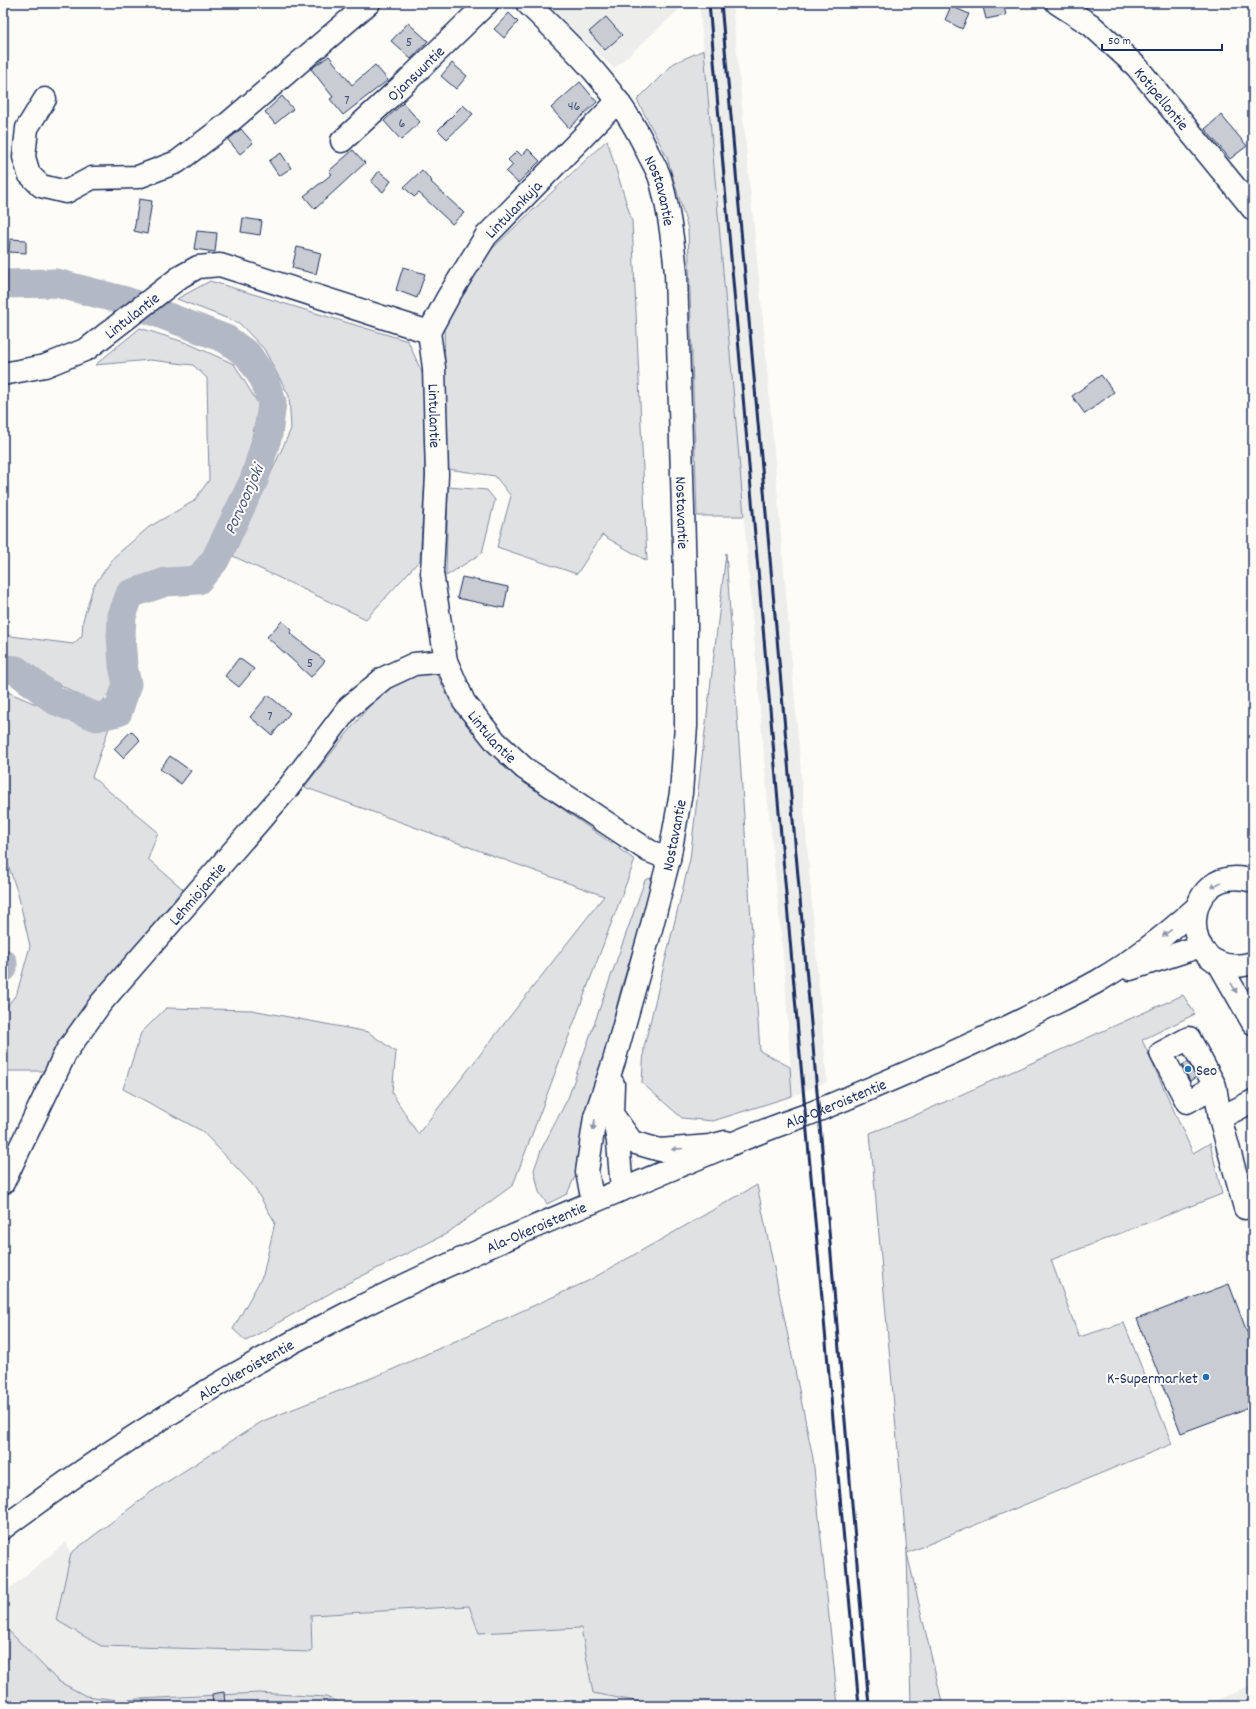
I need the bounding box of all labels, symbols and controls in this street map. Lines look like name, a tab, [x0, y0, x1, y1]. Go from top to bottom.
scale bar	[1102, 26, 1222, 52]
house number: 5	[406, 33, 412, 53]
text: 50 m	[1108, 33, 1131, 50]
street label: Ojansuuntie	[383, 41, 451, 108]
street label: Kotipellontie	[1128, 63, 1193, 136]
house number: 7	[344, 91, 350, 111]
house number: 46	[568, 97, 580, 117]
house number: 6	[399, 114, 406, 134]
street label: Nostavantie	[637, 152, 679, 228]
street label: Lintulankuja	[481, 176, 549, 245]
street label: Lintulantie	[100, 288, 165, 346]
street label: Lintulantie	[420, 383, 445, 448]
water label: Porvoonjoki	[220, 459, 273, 539]
street label: Nostavantie	[668, 476, 693, 549]
house number: 5	[307, 654, 313, 674]
street label: Lintulantie	[461, 706, 521, 770]
house number: 7	[267, 707, 273, 727]
street label: Nostavantie	[657, 798, 694, 873]
street label: Lehmiojantie	[164, 858, 232, 932]
one-way arrow	[1210, 882, 1222, 889]
one-way arrow	[1162, 929, 1172, 937]
one-way arrow	[1230, 982, 1237, 994]
place label: Seo	[1196, 1060, 1217, 1083]
marker: Seo	[1183, 1064, 1193, 1074]
street label: Ala-Okeroistentie	[782, 1074, 890, 1136]
one-way arrow	[591, 1119, 597, 1131]
one-way arrow	[671, 1145, 683, 1152]
street label: Ala-Okeroistentie	[483, 1197, 591, 1260]
street label: Ala-Okeroistentie	[194, 1335, 299, 1408]
place label: K-Supermarket	[1107, 1368, 1198, 1391]
marker: K-Supermarket	[1201, 1372, 1211, 1382]

